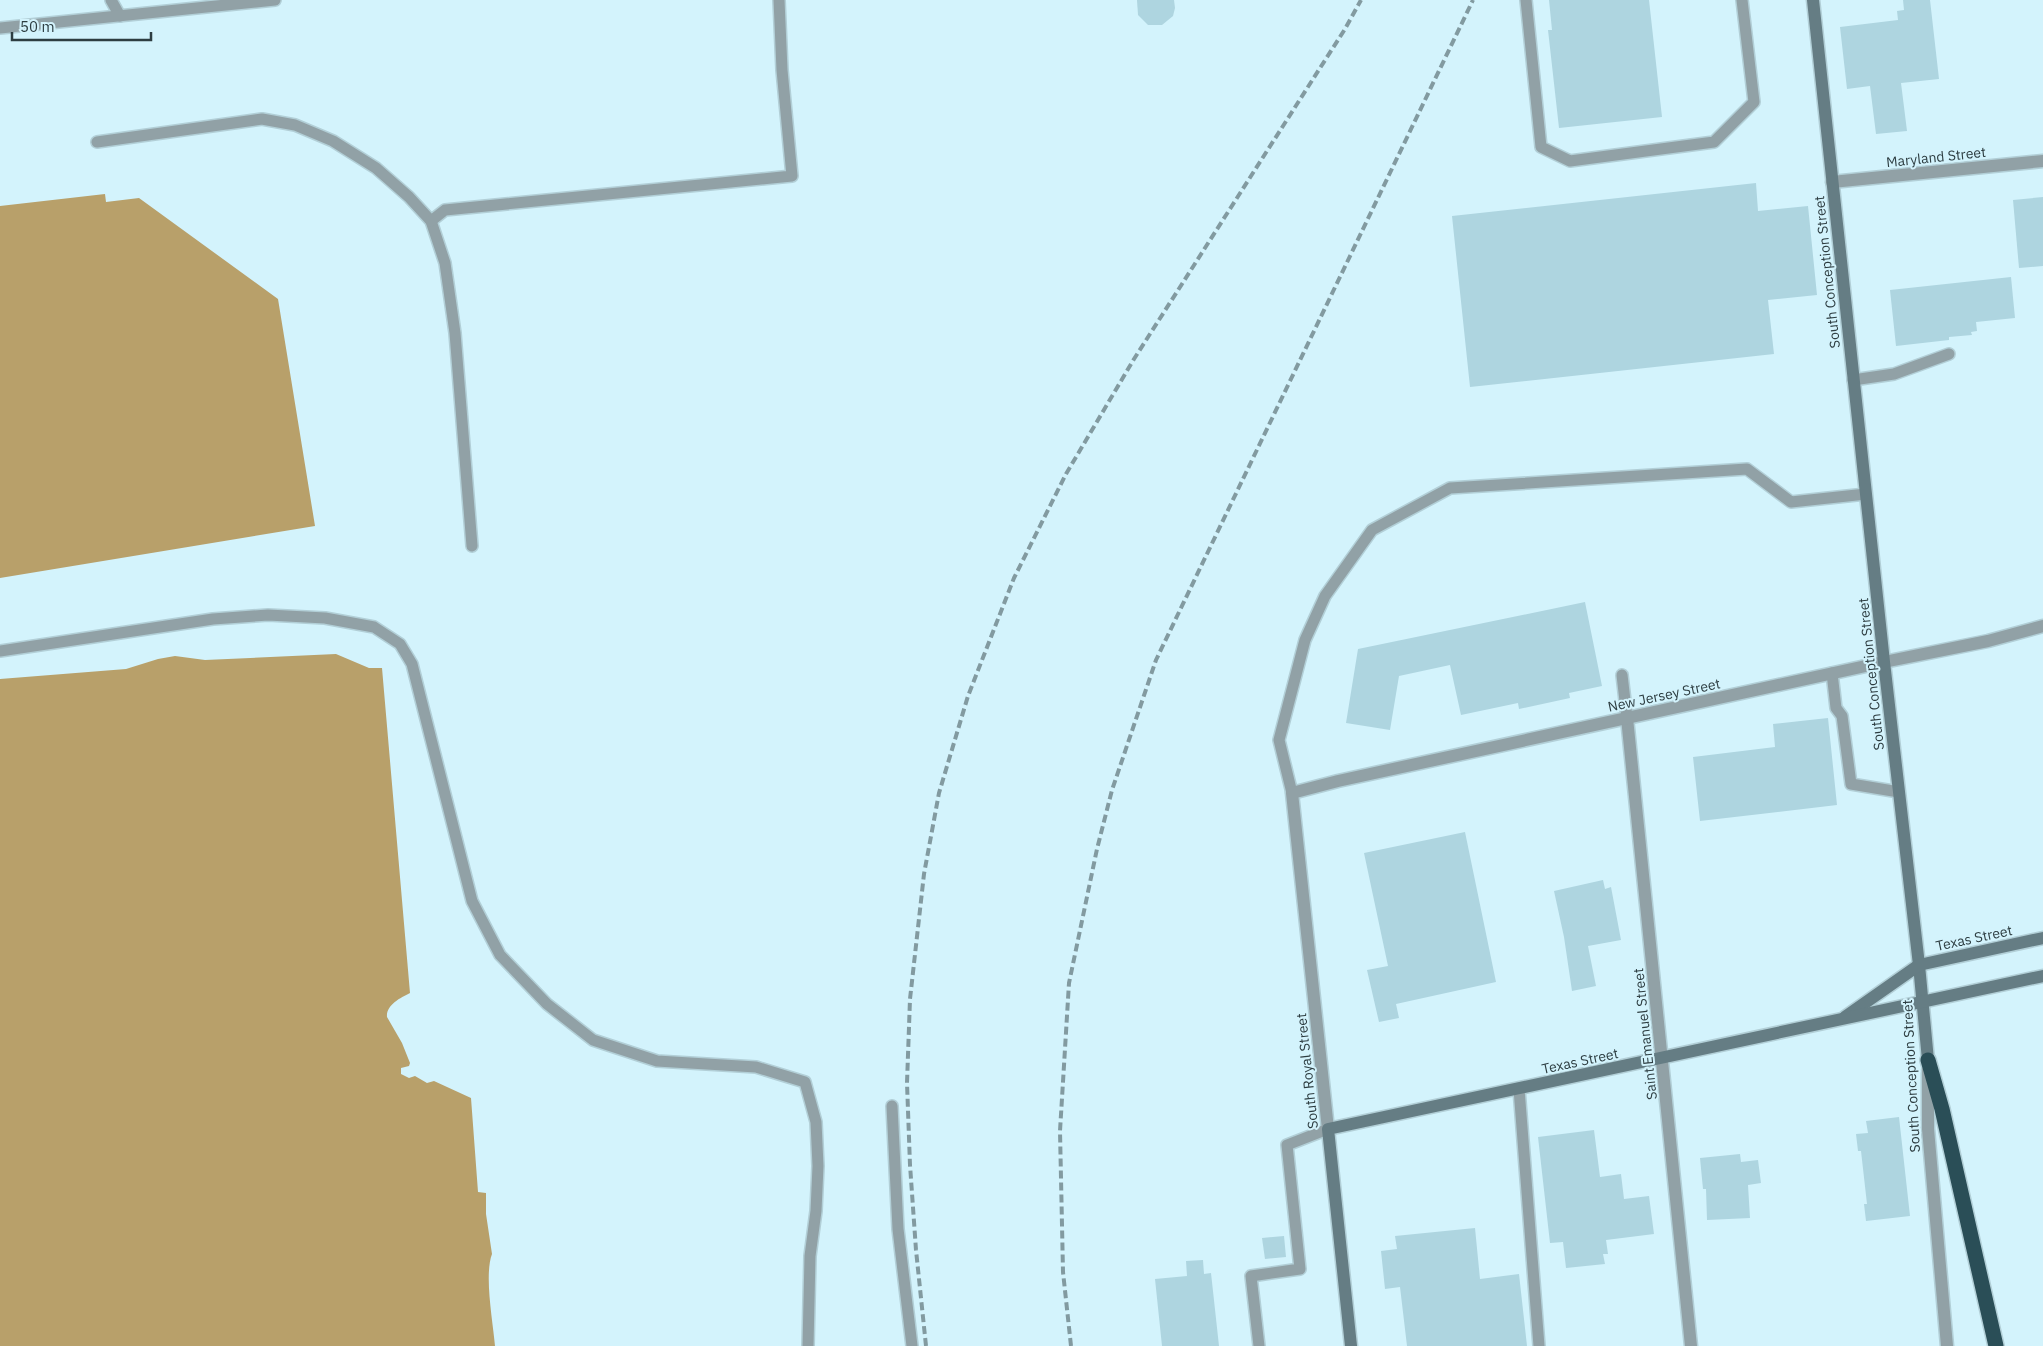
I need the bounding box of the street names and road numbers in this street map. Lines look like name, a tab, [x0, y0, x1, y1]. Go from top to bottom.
street label: Maryland Street	[1885, 143, 1987, 171]
street label: South Conception Street	[1810, 195, 1844, 349]
street label: South Conception Street	[1854, 597, 1888, 751]
street label: New Jersey Street	[1606, 674, 1722, 716]
street label: Texas Street	[1934, 921, 2014, 955]
street label: Saint Emanuel Street	[1629, 967, 1661, 1101]
street label: South Conception Street	[1898, 999, 1924, 1153]
street label: South Royal Street	[1292, 1012, 1322, 1130]
street label: Texas Street	[1540, 1044, 1620, 1078]

